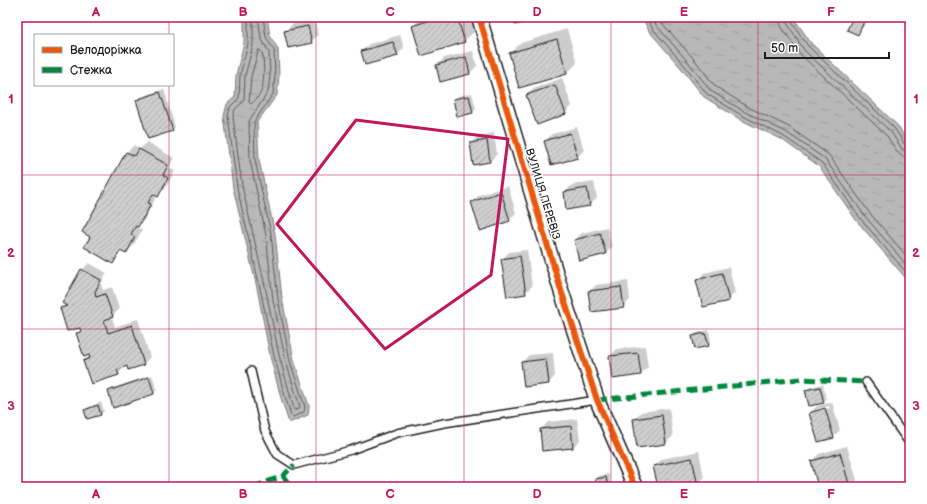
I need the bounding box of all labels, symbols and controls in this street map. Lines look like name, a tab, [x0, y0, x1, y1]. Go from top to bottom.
text: A	[91, 4, 100, 20]
text: B	[238, 4, 248, 20]
text: C	[385, 4, 395, 20]
text: D	[532, 4, 542, 20]
text: E	[680, 4, 689, 20]
text: F	[827, 4, 835, 20]
legend	[34, 34, 174, 86]
scale bar	[765, 34, 889, 60]
text: 50 m	[771, 41, 798, 56]
text: Велодоріжка	[70, 43, 142, 58]
text: Стежка	[70, 63, 112, 78]
text: 1	[8, 91, 14, 107]
text: 1	[913, 91, 919, 107]
street label: ВУЛИЦЯ ПЕРЕВІЗ	[523, 147, 563, 242]
text: 2	[7, 245, 15, 261]
text: 2	[912, 245, 920, 261]
text: 3	[7, 398, 15, 414]
text: 3	[912, 398, 920, 414]
text: A	[91, 486, 100, 502]
text: B	[238, 486, 248, 502]
text: C	[385, 486, 395, 502]
text: D	[532, 486, 542, 502]
text: E	[680, 486, 689, 502]
text: F	[827, 486, 835, 502]

